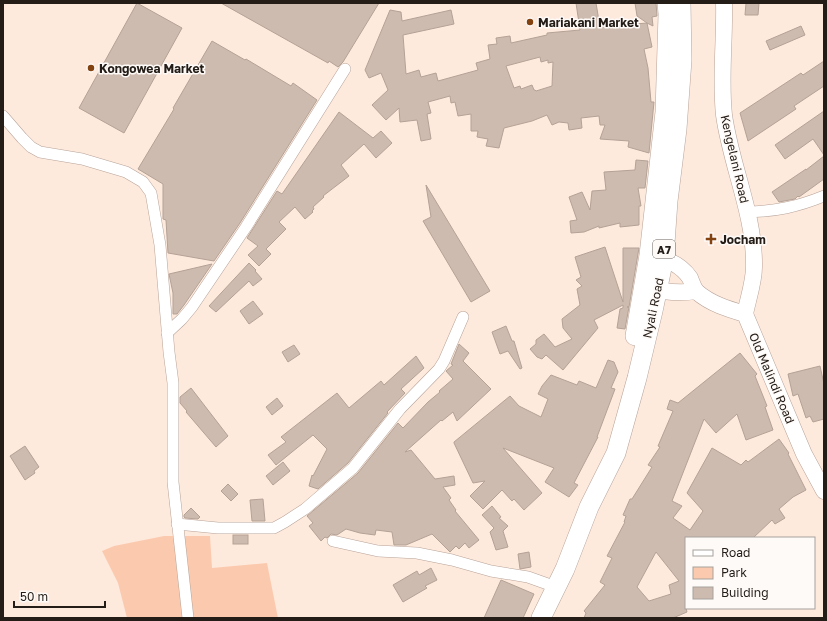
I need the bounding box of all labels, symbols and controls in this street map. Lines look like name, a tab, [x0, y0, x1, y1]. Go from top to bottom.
place label: Mariakani Market	[538, 15, 639, 30]
marker: Mariakani Market	[525, 17, 535, 27]
place label: Kongowea Market	[99, 61, 204, 76]
marker: Kongowea Market	[86, 63, 96, 73]
street label: Kengelani Road	[718, 113, 752, 205]
place label: Jocham	[720, 232, 766, 247]
marker: Jocham	[705, 233, 717, 245]
road number: A7	[653, 240, 675, 258]
street label: Nyali Road	[639, 276, 667, 340]
street label: Old Malindi Road	[746, 330, 798, 426]
legend	[685, 537, 815, 609]
text: Road	[721, 545, 750, 560]
text: Park	[721, 565, 747, 580]
scale bar	[14, 583, 105, 609]
text: Building	[721, 585, 769, 600]
text: 50 m	[20, 589, 48, 604]

